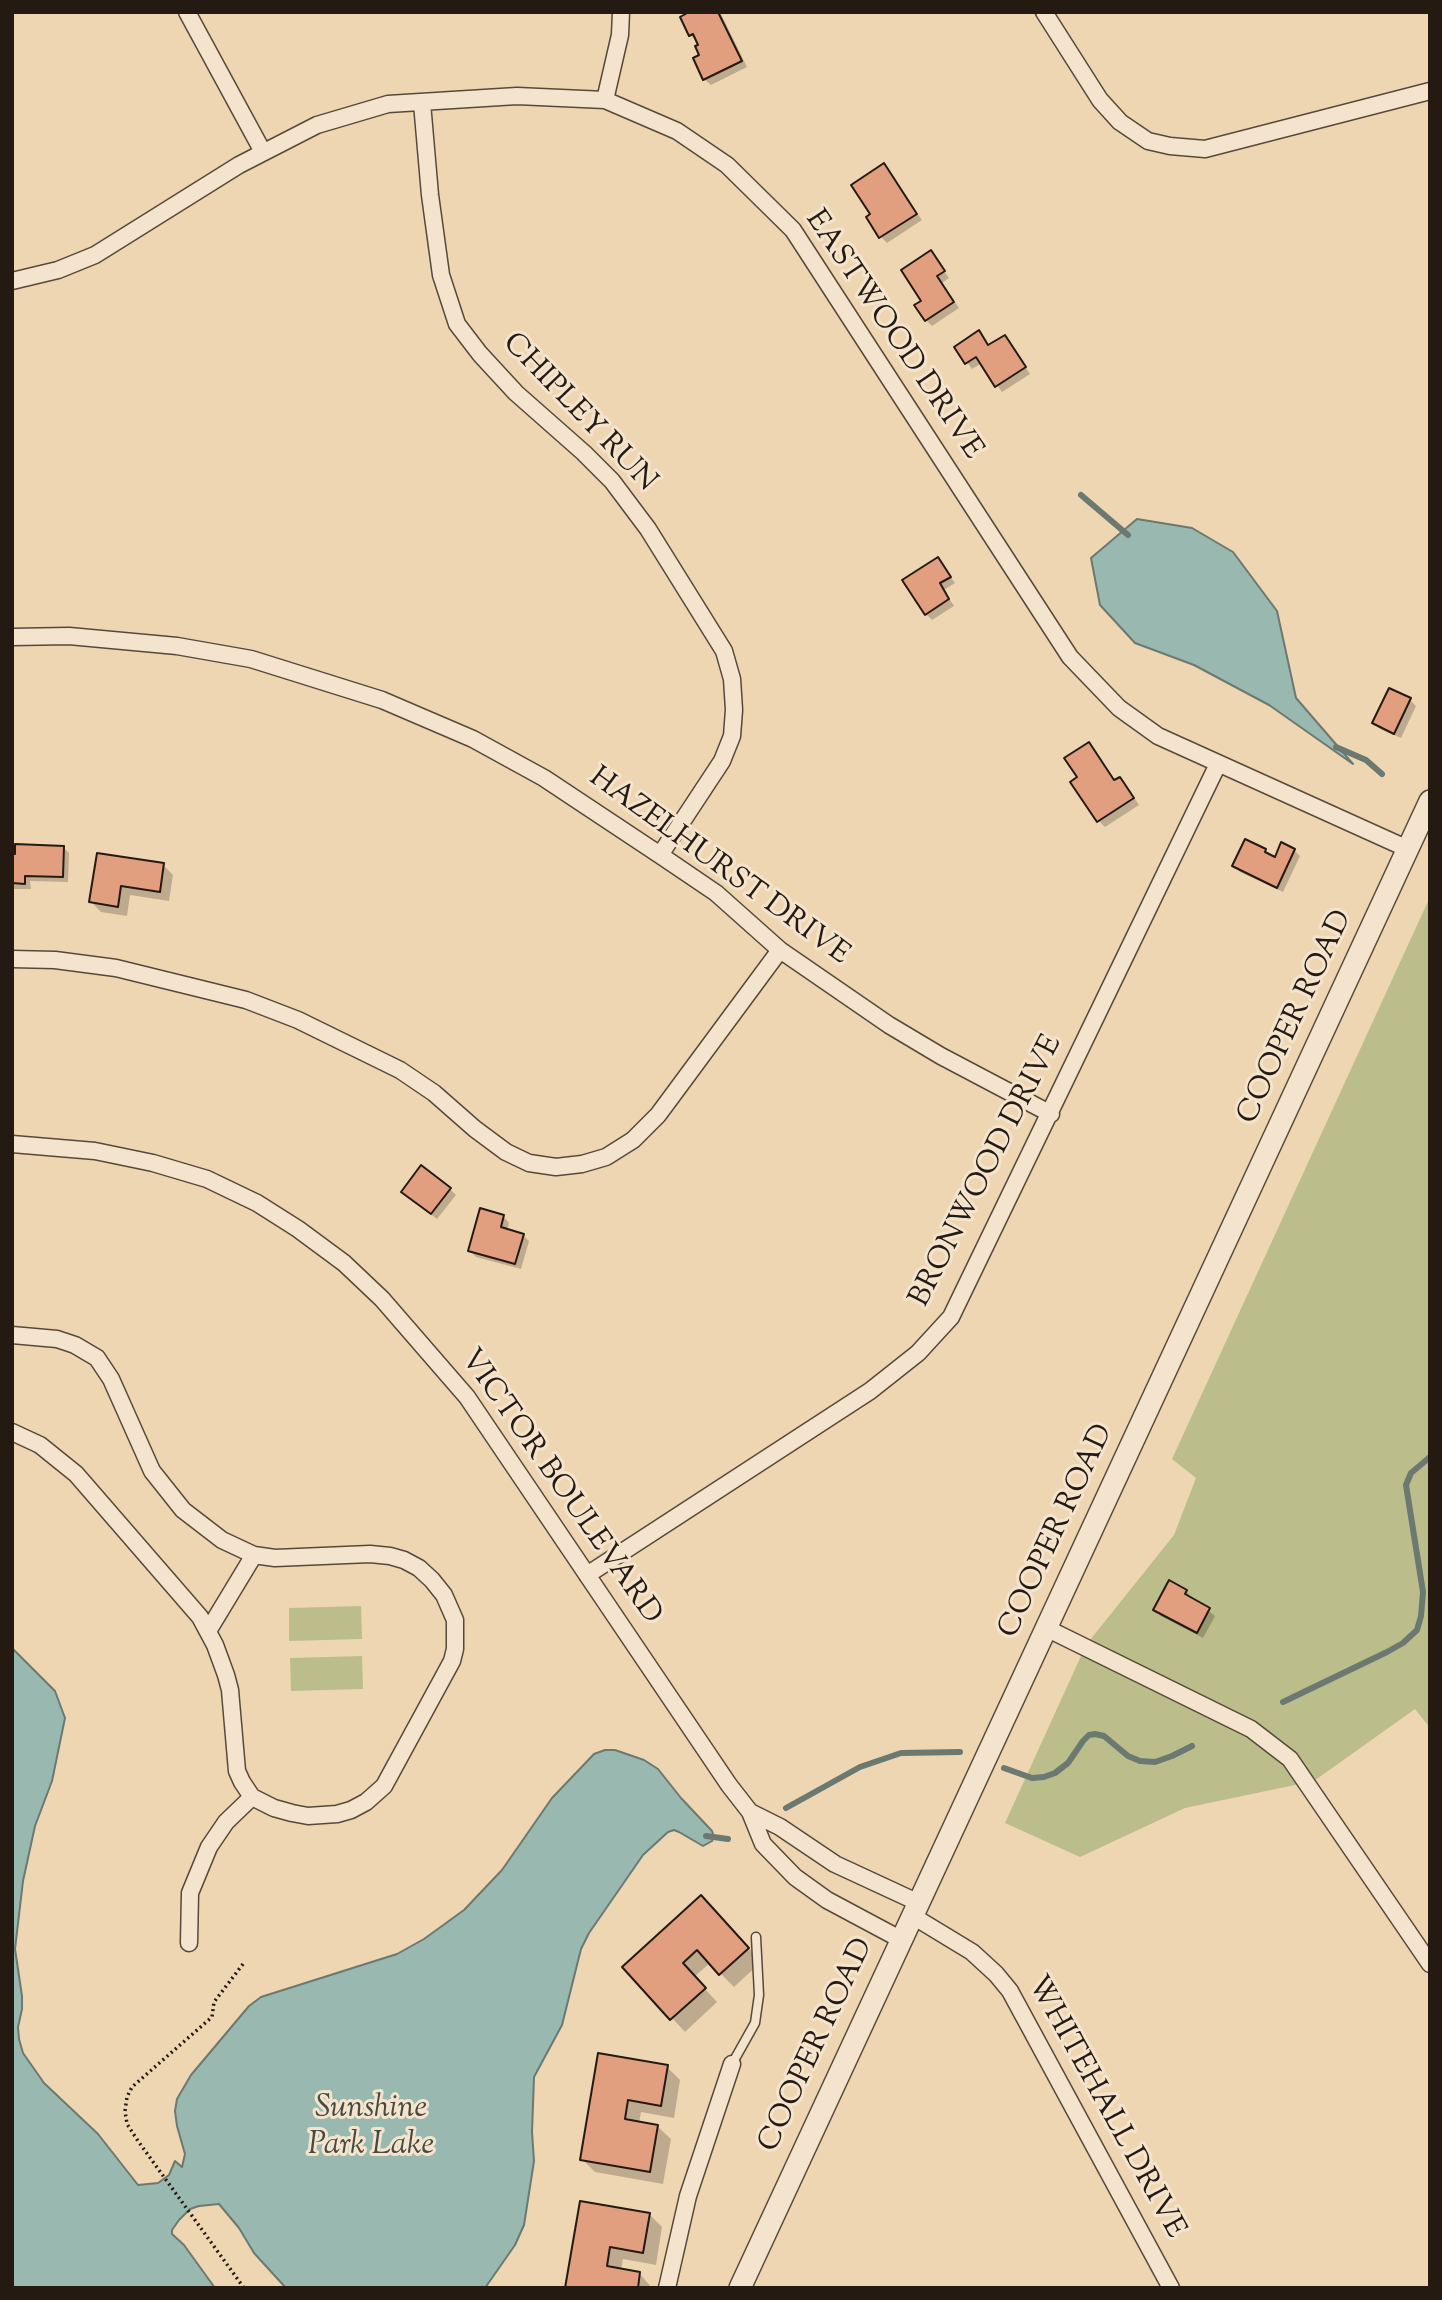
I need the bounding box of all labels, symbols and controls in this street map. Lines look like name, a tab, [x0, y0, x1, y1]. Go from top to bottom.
street label: EASTWOOD DRIVE	[795, 205, 989, 467]
street label: CHIPLEY RUN	[493, 327, 663, 501]
street label: HAZELHURST DRIVE	[581, 761, 855, 975]
street label: COOPER ROAD	[1232, 906, 1362, 1130]
street label: BRONWOOD DRIVE	[904, 1030, 1072, 1314]
street label: VICTOR BOULEVARD	[450, 1343, 668, 1633]
street label: COOPER ROAD	[993, 1420, 1123, 1644]
street label: COOPER ROAD	[753, 1934, 883, 2158]
street label: WHITEHALL DRIVE	[1017, 1971, 1191, 2245]
water label: Sunshine Park Lake	[308, 2092, 434, 2167]

